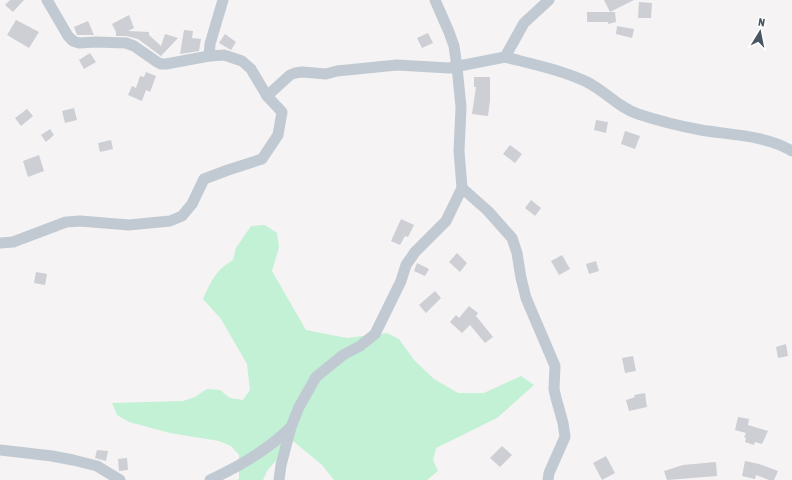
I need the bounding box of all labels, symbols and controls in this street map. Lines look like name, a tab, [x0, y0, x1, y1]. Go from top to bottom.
north arrow	[740, 12, 780, 52]
text: N	[757, 16, 766, 29]

